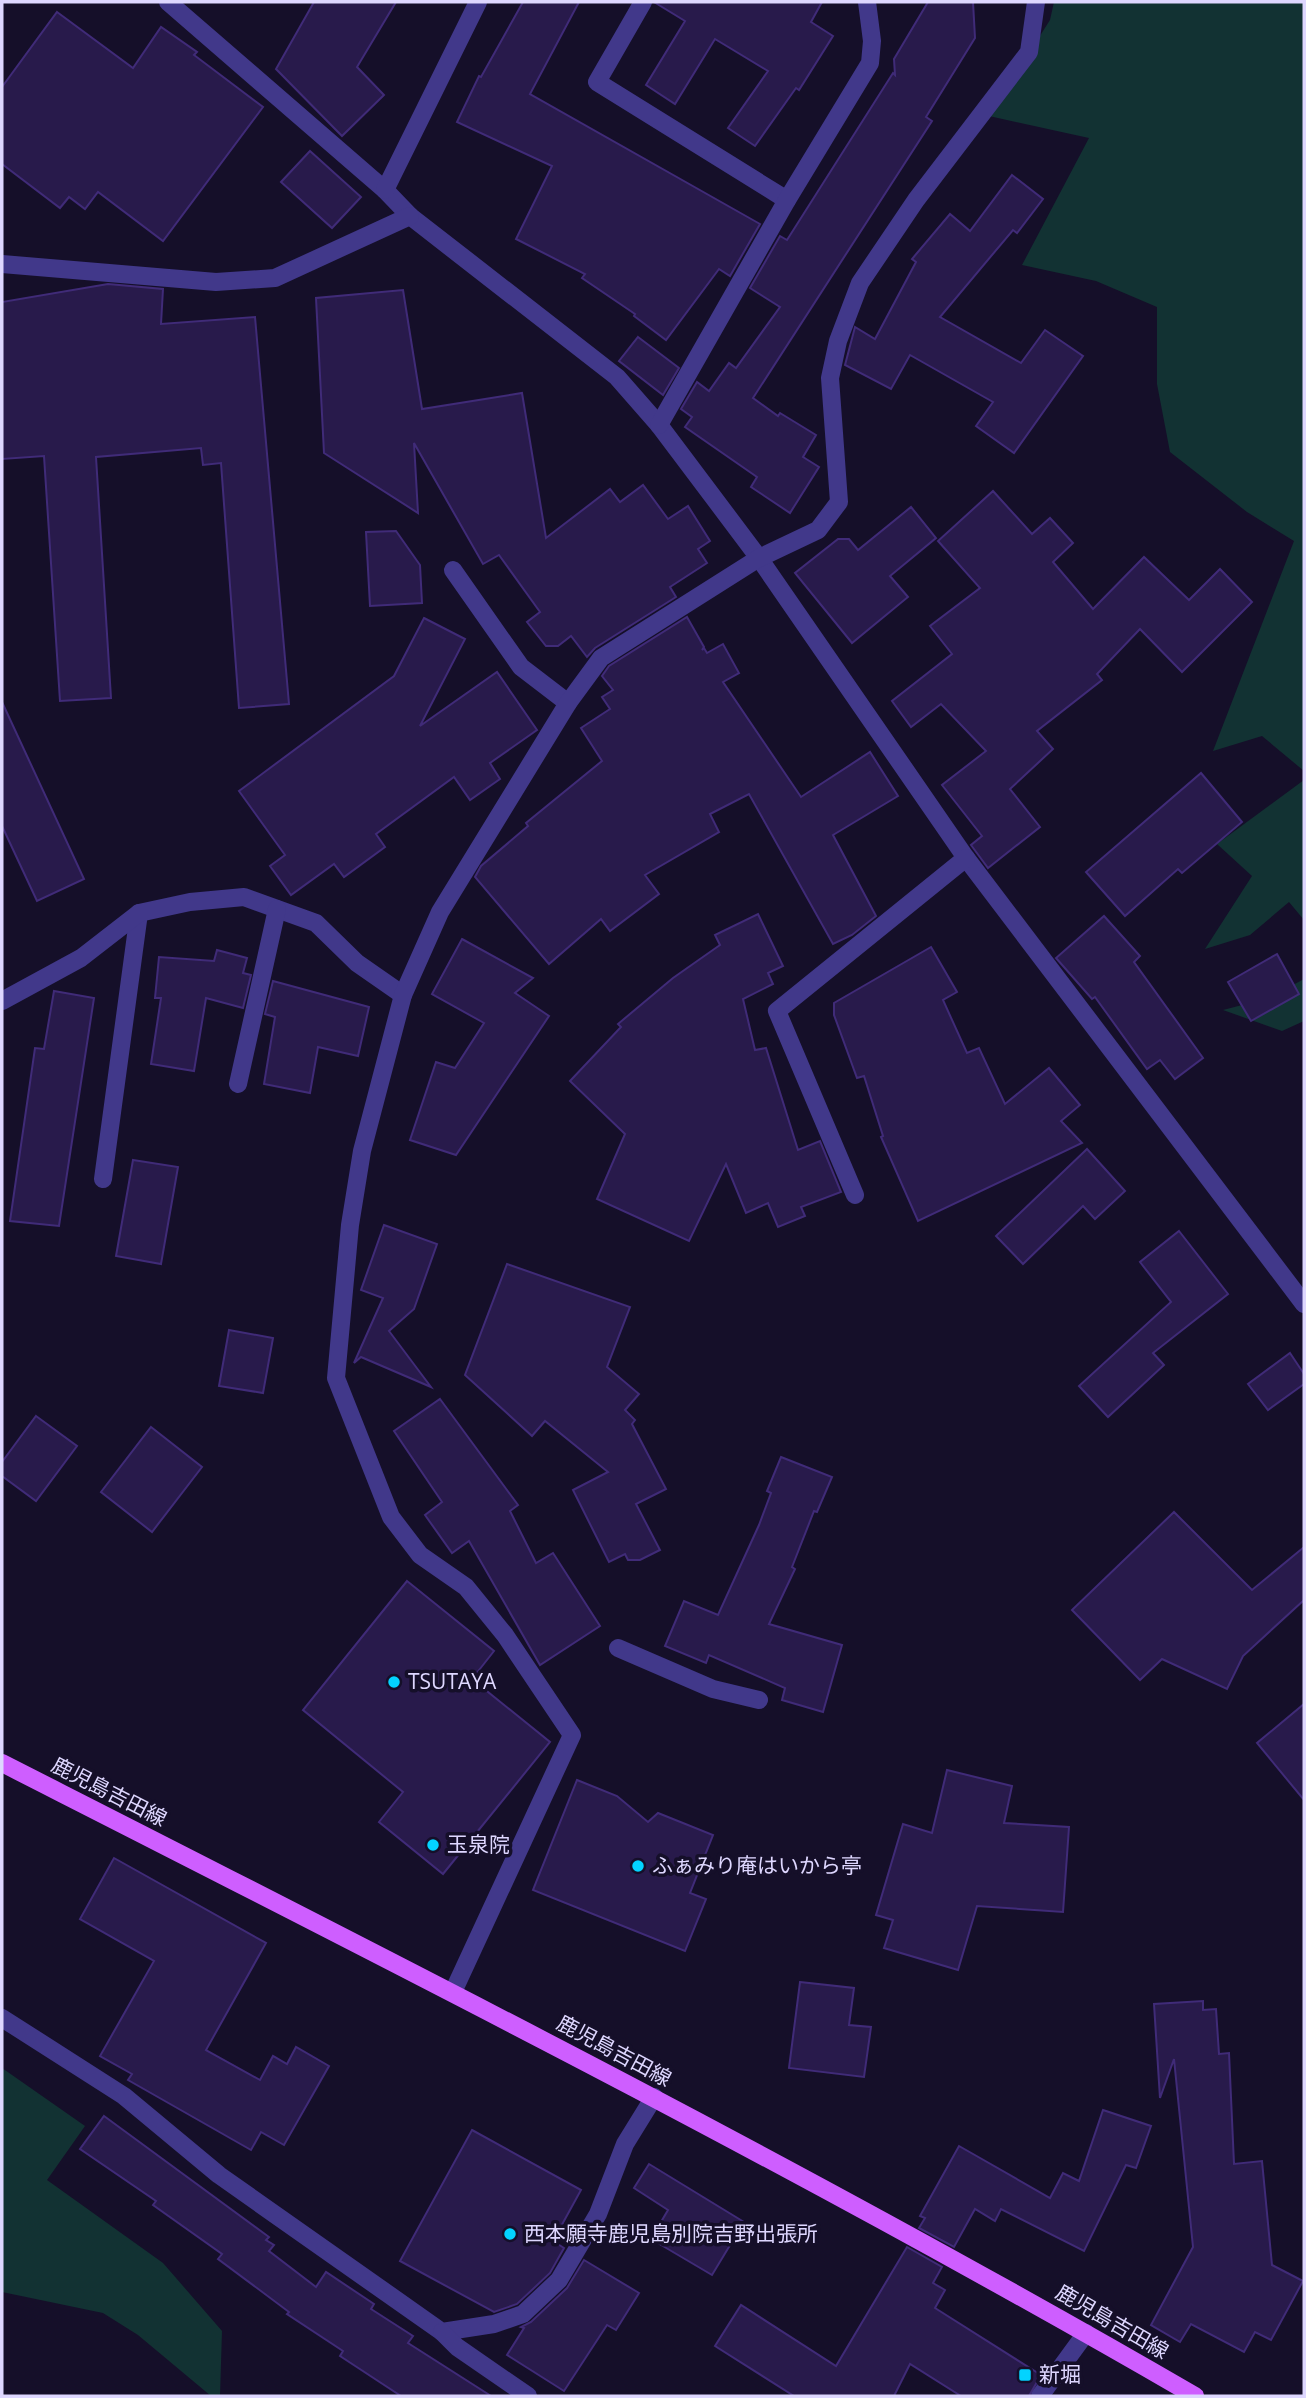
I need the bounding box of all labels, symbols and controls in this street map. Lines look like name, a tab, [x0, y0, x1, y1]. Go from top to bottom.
place label: TSUTAYA	[408, 1667, 497, 1695]
marker: TSUTAYA	[386, 1674, 402, 1690]
street label: 鹿児島吉田線	[47, 1750, 172, 1832]
place label: 玉泉院	[447, 1830, 510, 1858]
marker: 玉泉院	[425, 1837, 441, 1853]
place label: ふぁみり庵はいから亭	[652, 1851, 862, 1879]
marker: ふぁみり庵はいから亭	[630, 1858, 646, 1874]
street label: 鹿児島吉田線	[552, 2008, 677, 2092]
place label: 西本願寺鹿児島別院吉野出張所	[524, 2219, 818, 2247]
marker: 西本願寺鹿児島別院吉野出張所	[502, 2226, 518, 2242]
street label: 鹿児島吉田線	[1051, 2278, 1174, 2365]
place label: 新堀	[1039, 2360, 1081, 2388]
marker: 新堀	[1017, 2367, 1033, 2383]

